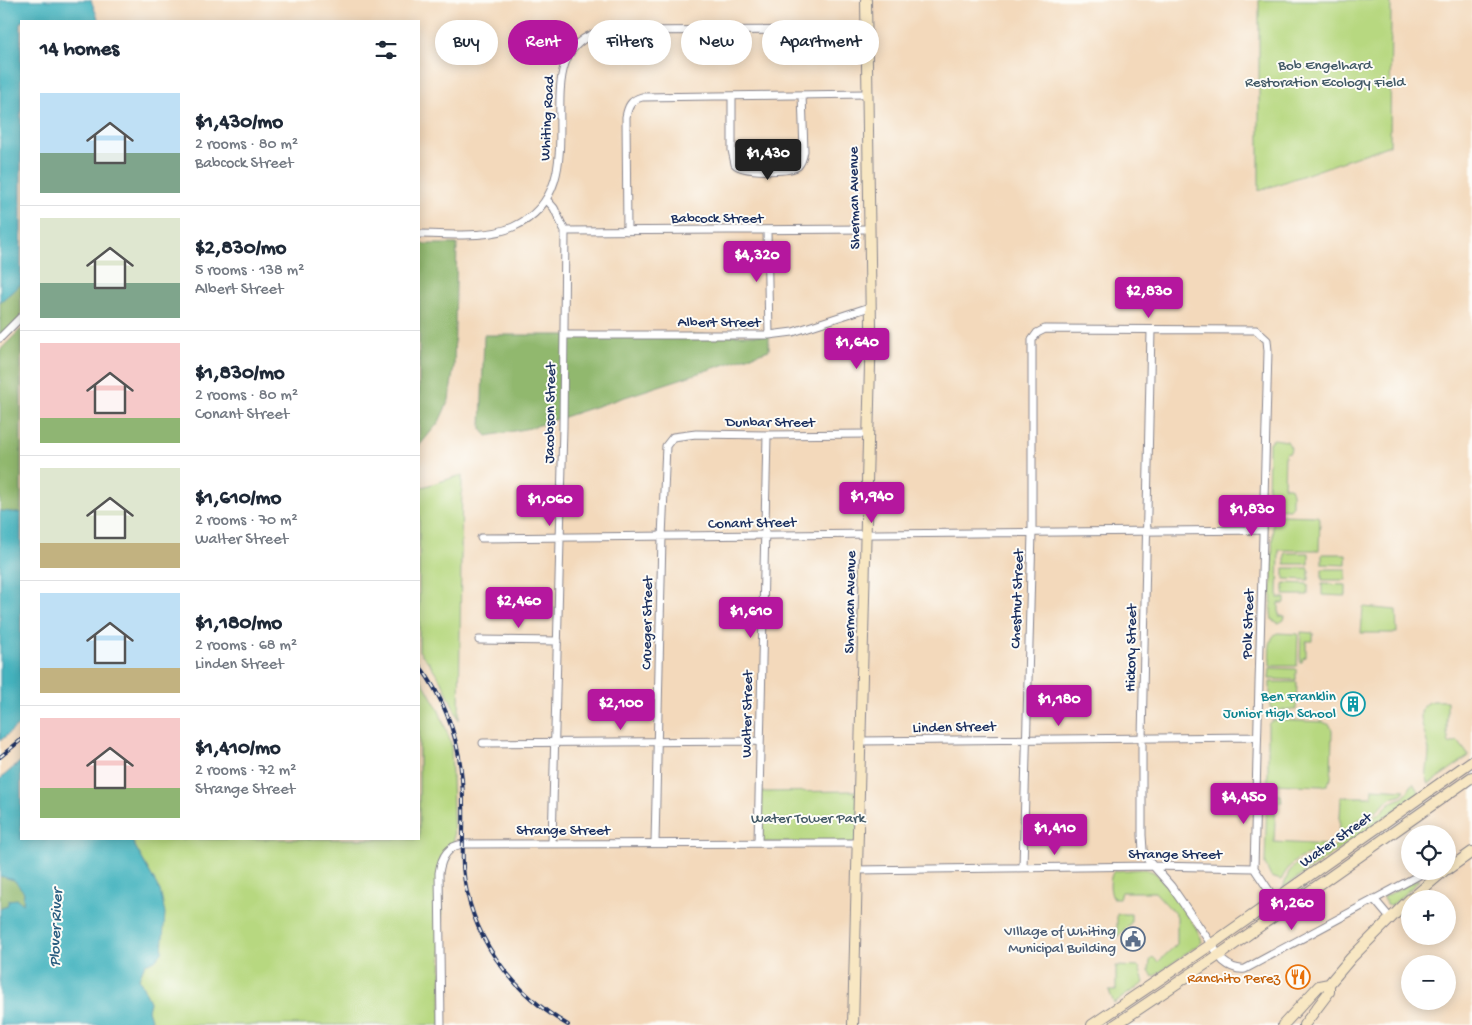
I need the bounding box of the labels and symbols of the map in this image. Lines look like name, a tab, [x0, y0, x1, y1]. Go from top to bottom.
park label: Bob Engelhard Restoration Ecology Field	[1245, 57, 1406, 92]
street label: Whiting Road	[537, 74, 559, 161]
pin: $1,430	[727, 138, 809, 181]
street label: Sherman Avenue	[845, 146, 865, 250]
street label: Babcock Street	[670, 210, 765, 228]
pin: $4,320	[716, 240, 798, 283]
pin: $2,830	[1108, 276, 1190, 319]
street label: Albert Street	[678, 314, 762, 332]
pin: $1,640	[816, 328, 898, 370]
street label: Jacobson Street	[541, 360, 561, 464]
street label: Dunbar Street	[724, 414, 816, 432]
pin: $1,940	[831, 482, 913, 524]
pin: $1,060	[509, 484, 591, 527]
pin: $1,830	[1211, 494, 1293, 537]
street label: Conant Street	[708, 514, 798, 534]
street label: Chestnut Street	[1007, 547, 1029, 649]
street label: Sherman Avenue	[841, 550, 861, 654]
street label: Crueger Street	[638, 574, 658, 670]
pin: $2,460	[478, 586, 560, 629]
street label: Polk Street	[1239, 587, 1259, 660]
pin: $1,610	[710, 596, 792, 639]
street label: Hickory Street	[1122, 602, 1142, 692]
street label: Walter Street	[738, 668, 758, 758]
pin: $1,180	[1018, 684, 1100, 727]
pin: $2,100	[580, 688, 662, 731]
place label: Ben Franklin Junior High School	[1223, 688, 1336, 723]
building icon: Ben Franklin Junior High School	[1340, 691, 1366, 717]
street label: Linden Street	[912, 718, 998, 738]
pin: $4,450	[1203, 782, 1285, 825]
street label: Water Street	[1297, 808, 1377, 872]
park label: Water Tower Park	[751, 810, 866, 828]
pin: $1,410	[1014, 814, 1096, 856]
street label: Strange Street	[516, 822, 612, 840]
street label: Strange Street	[1128, 846, 1224, 864]
water label: Plover River	[47, 885, 68, 968]
pin: $1,260	[1251, 888, 1333, 931]
place label: VIllage of Whiting Municipal Building	[1003, 923, 1116, 958]
public building icon: VIllage of Whiting Municipal Building	[1120, 926, 1146, 952]
restaurant icon: Ranchito Perez	[1285, 964, 1311, 990]
place label: Ranchito Perez	[1187, 970, 1280, 988]

